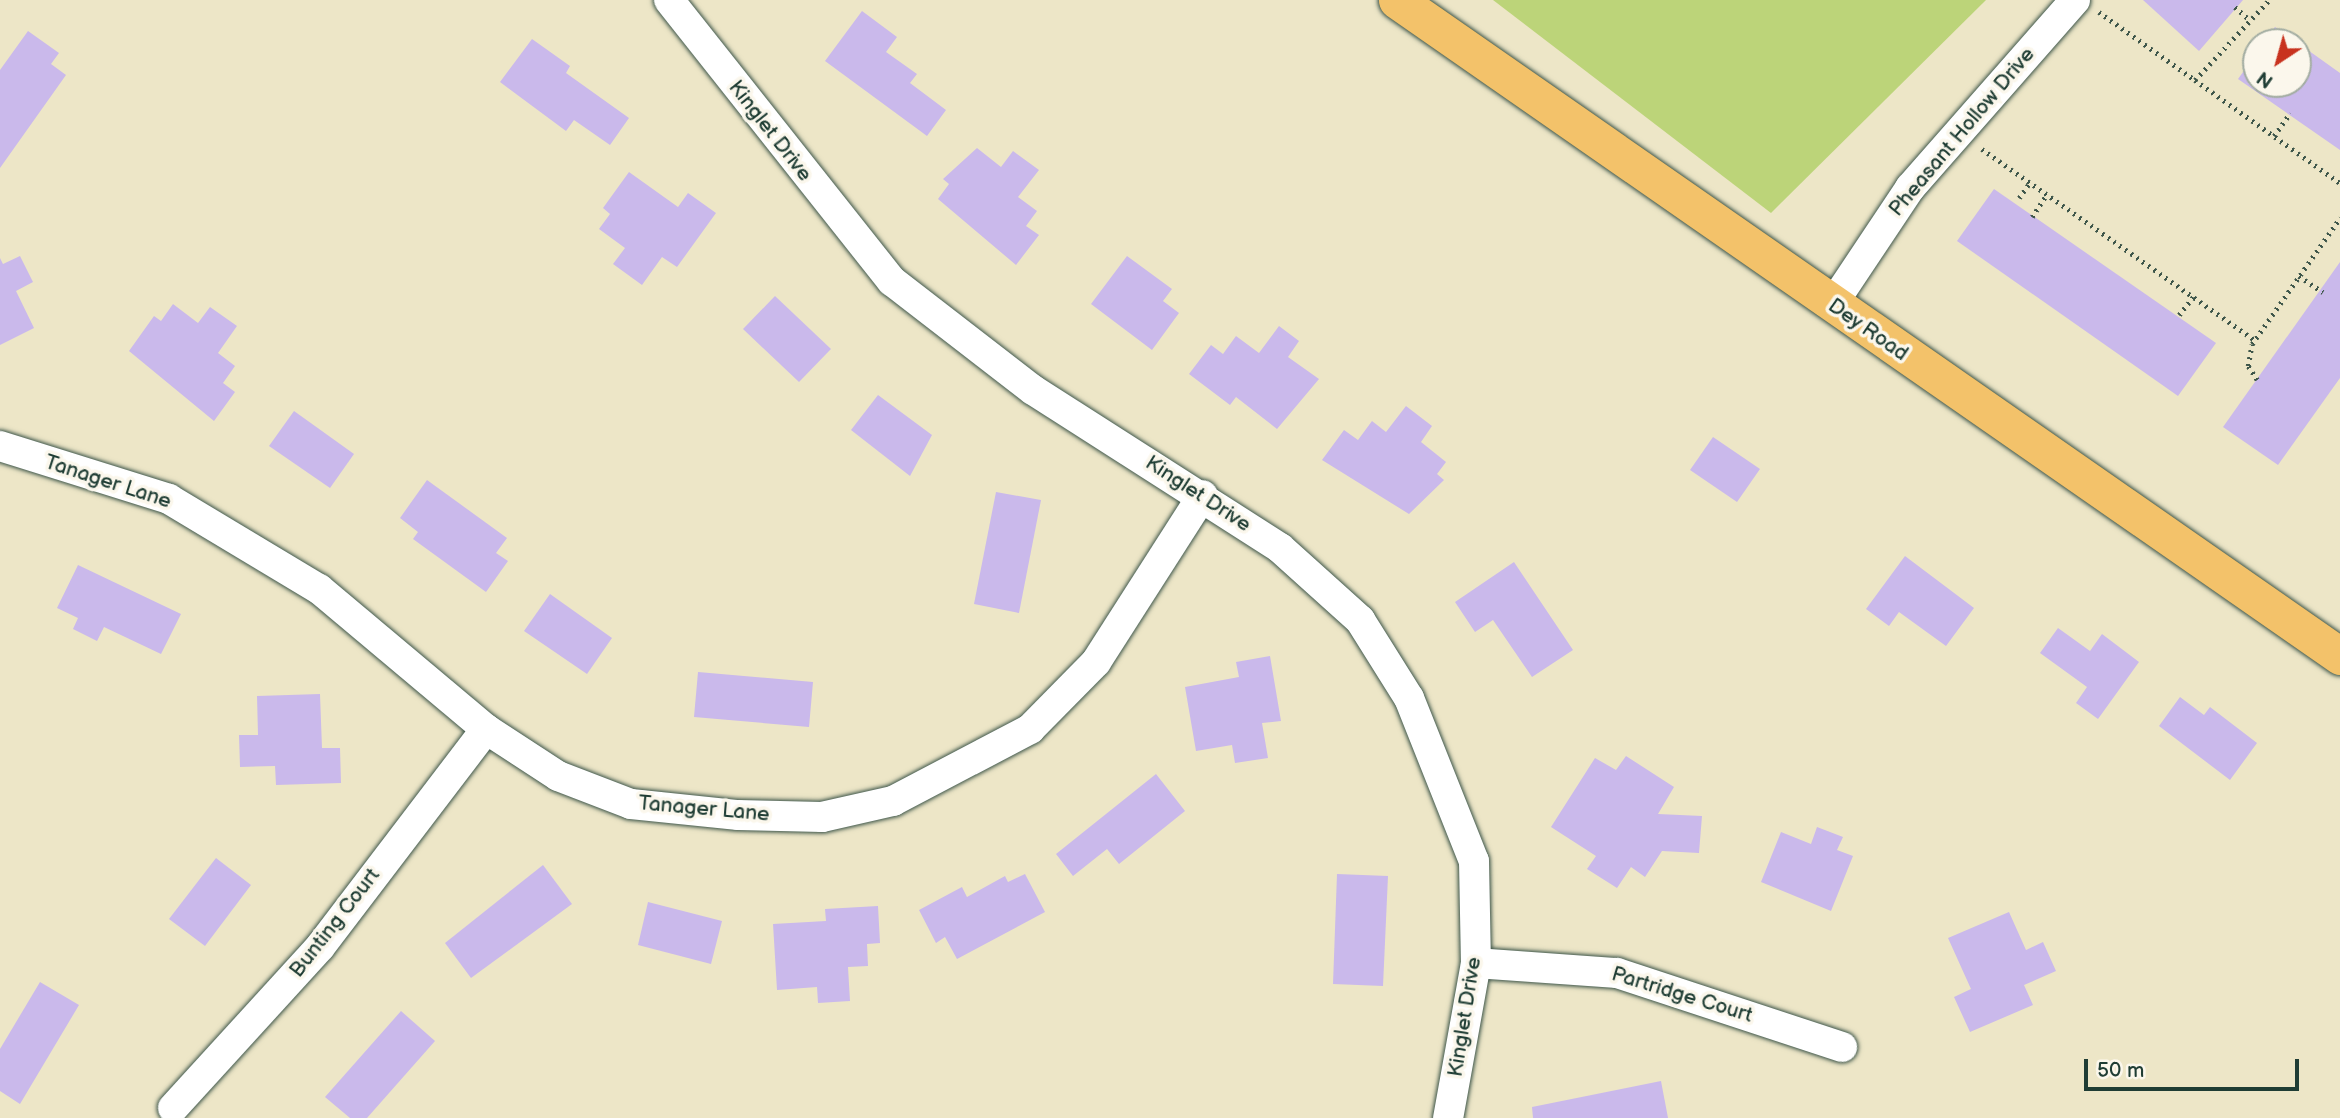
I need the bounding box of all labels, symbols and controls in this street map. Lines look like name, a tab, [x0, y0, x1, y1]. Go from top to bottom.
north arrow	[2242, 28, 2312, 98]
street label: Pheasant Hollow Drive	[1884, 42, 2040, 222]
text: N	[2253, 65, 2278, 92]
street label: Kinglet Drive	[723, 76, 817, 186]
street label: Dey Road	[1823, 293, 1913, 367]
street label: Tanager Lane	[42, 450, 174, 514]
street label: Kinglet Drive	[1140, 451, 1256, 537]
street label: Tanager Lane	[637, 791, 771, 827]
street label: Bunting Court	[285, 863, 385, 983]
street label: Kinglet Drive	[1443, 955, 1487, 1079]
street label: Partridge Court	[1609, 962, 1755, 1028]
scale bar	[2088, 1044, 2303, 1088]
text: 50 m	[2097, 1058, 2144, 1083]

